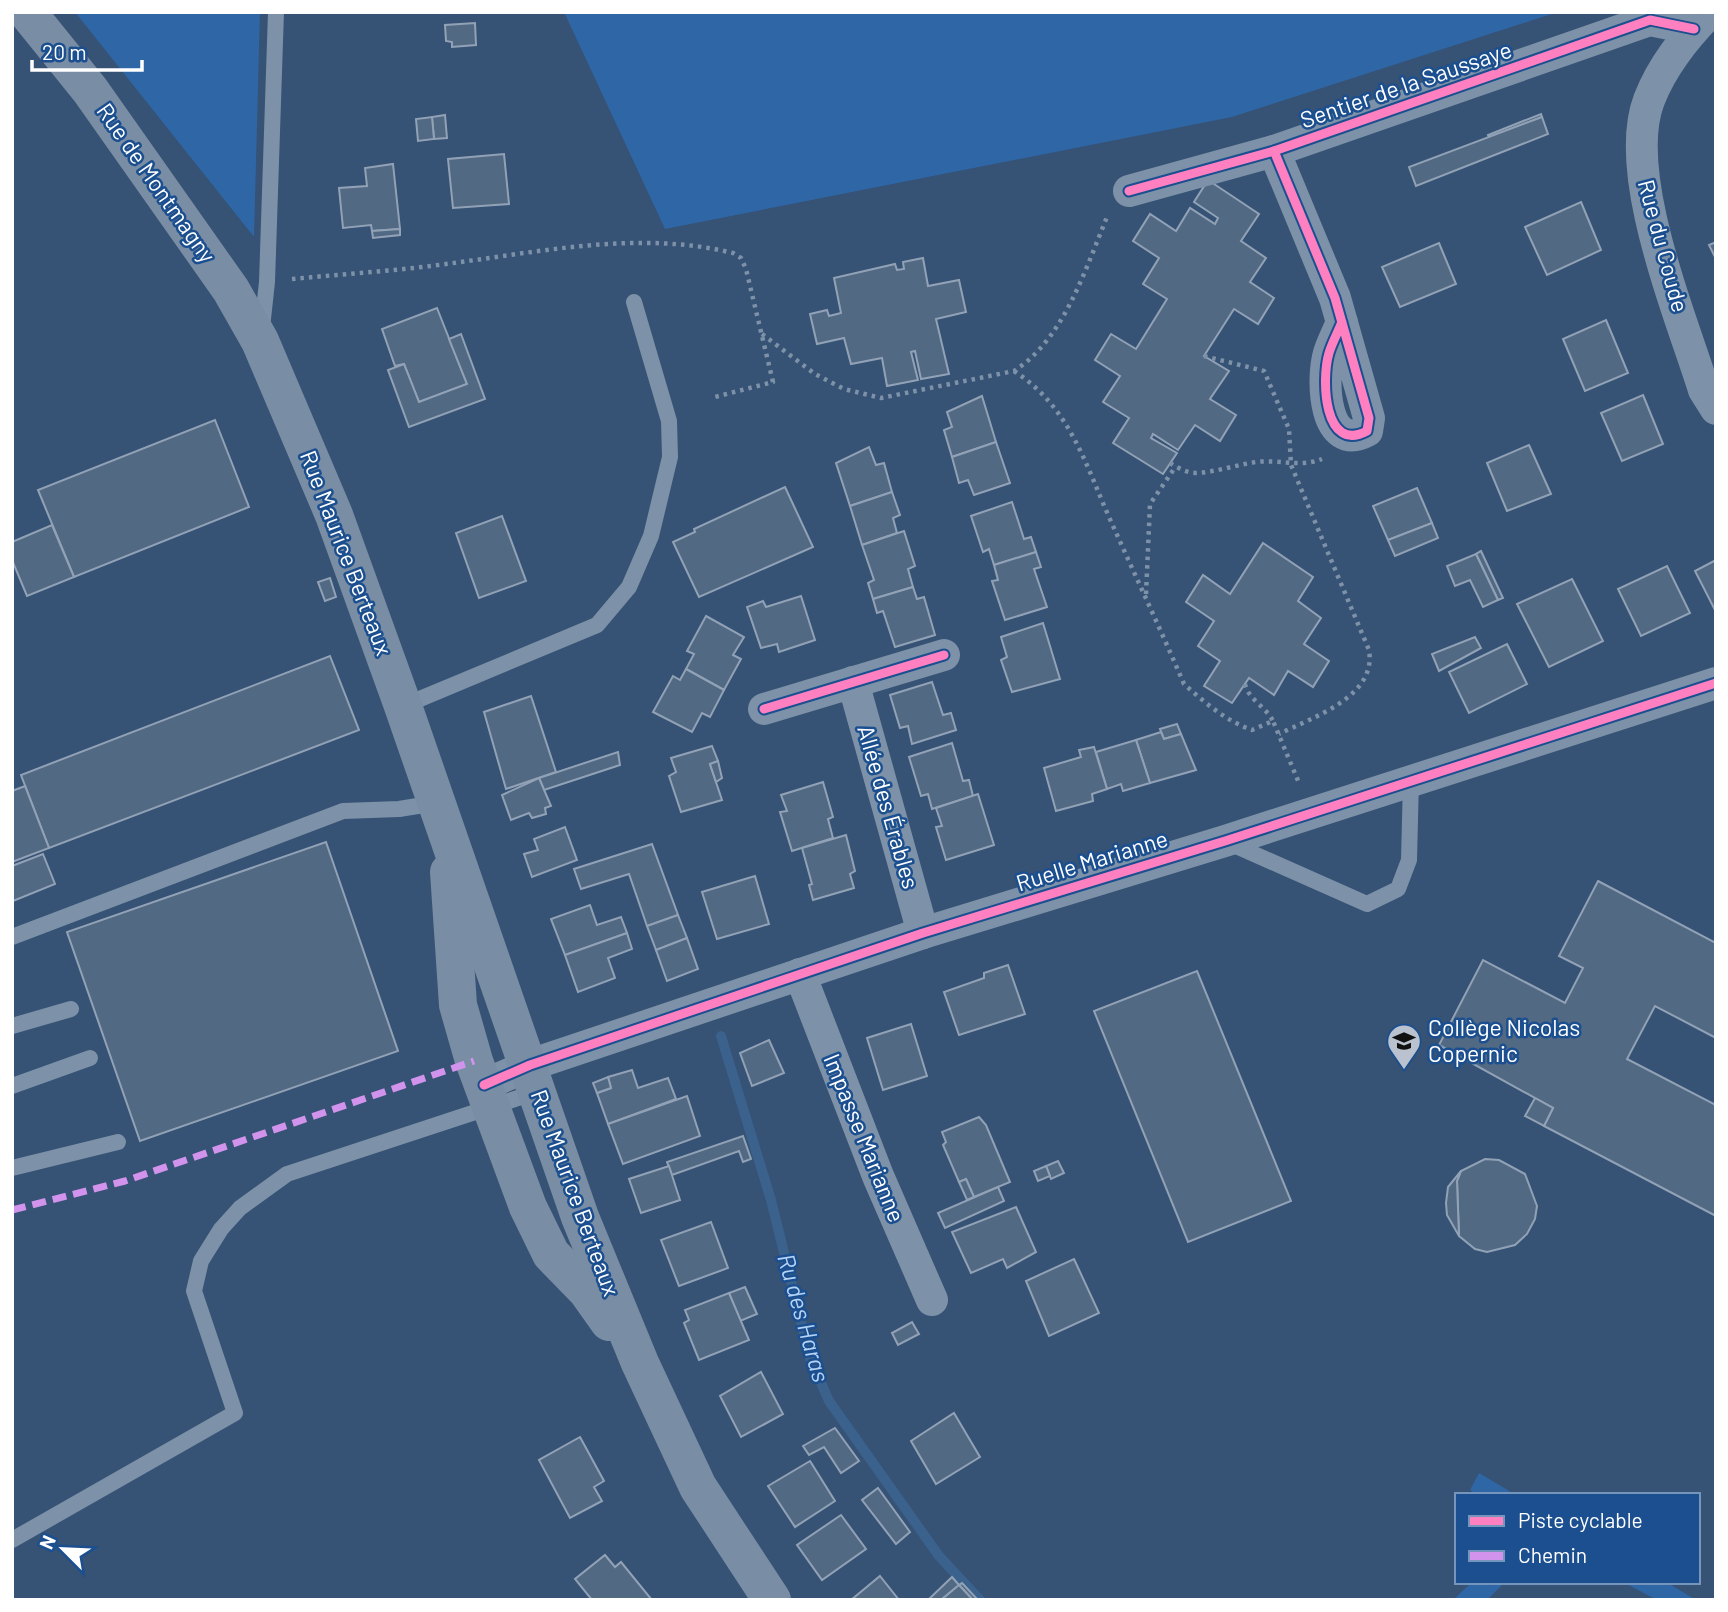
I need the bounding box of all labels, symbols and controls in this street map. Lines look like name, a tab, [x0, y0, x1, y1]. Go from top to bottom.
scale bar	[32, 28, 142, 72]
street label: Sentier de la Saussaye	[1296, 35, 1515, 133]
text: 20 m	[42, 39, 87, 64]
street label: Rue de Montmagny	[91, 97, 223, 268]
street label: Rue du Coude	[1633, 176, 1695, 315]
street label: Rue Maurice Berteaux	[295, 446, 399, 659]
street label: Allée des Érables	[852, 722, 926, 892]
street label: Ruelle Marianne	[1012, 824, 1171, 896]
place label: Collège Nicolas Copernic	[1428, 1013, 1580, 1067]
school or university icon: Collège Nicolas Copernic	[1385, 1022, 1423, 1071]
street label: Impasse Marianne	[818, 1049, 911, 1226]
street label: Rue Maurice Berteaux	[526, 1086, 626, 1300]
water label: Ru des Haras	[772, 1250, 837, 1385]
legend	[1455, 1493, 1700, 1584]
text: Piste cyclable	[1518, 1507, 1643, 1532]
north arrow	[28, 1514, 98, 1584]
text: N	[34, 1531, 60, 1552]
text: Chemin	[1518, 1542, 1587, 1567]

